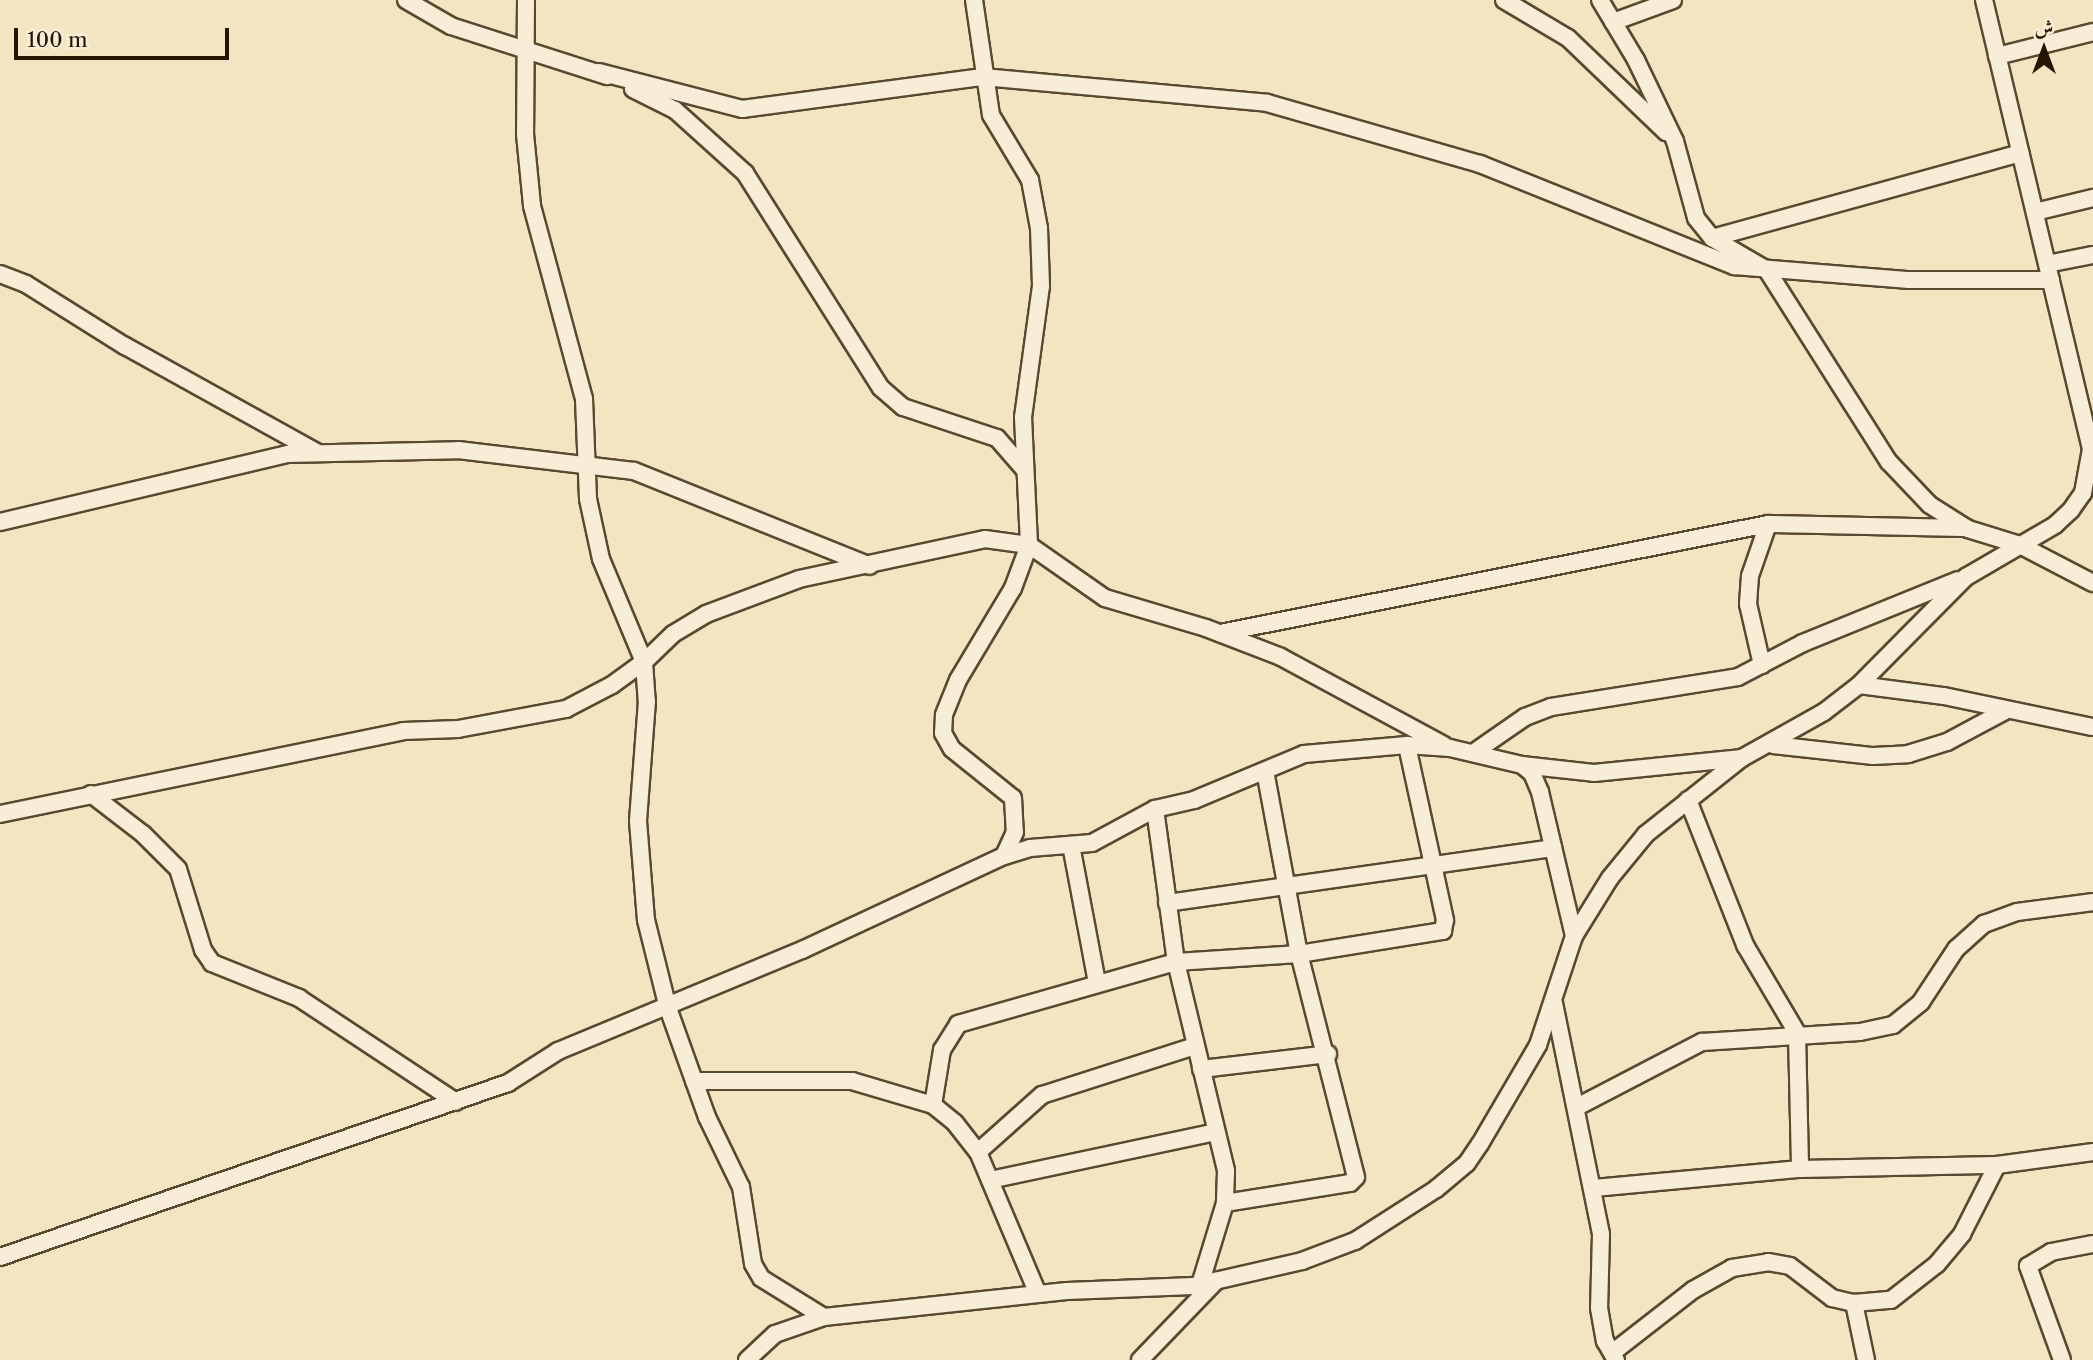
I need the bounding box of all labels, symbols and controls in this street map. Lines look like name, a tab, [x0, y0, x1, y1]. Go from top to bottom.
scale bar	[18, 14, 233, 58]
north arrow	[2009, 14, 2079, 84]
text: ش	[2035, 16, 2053, 39]
text: 100 m	[27, 27, 88, 52]

